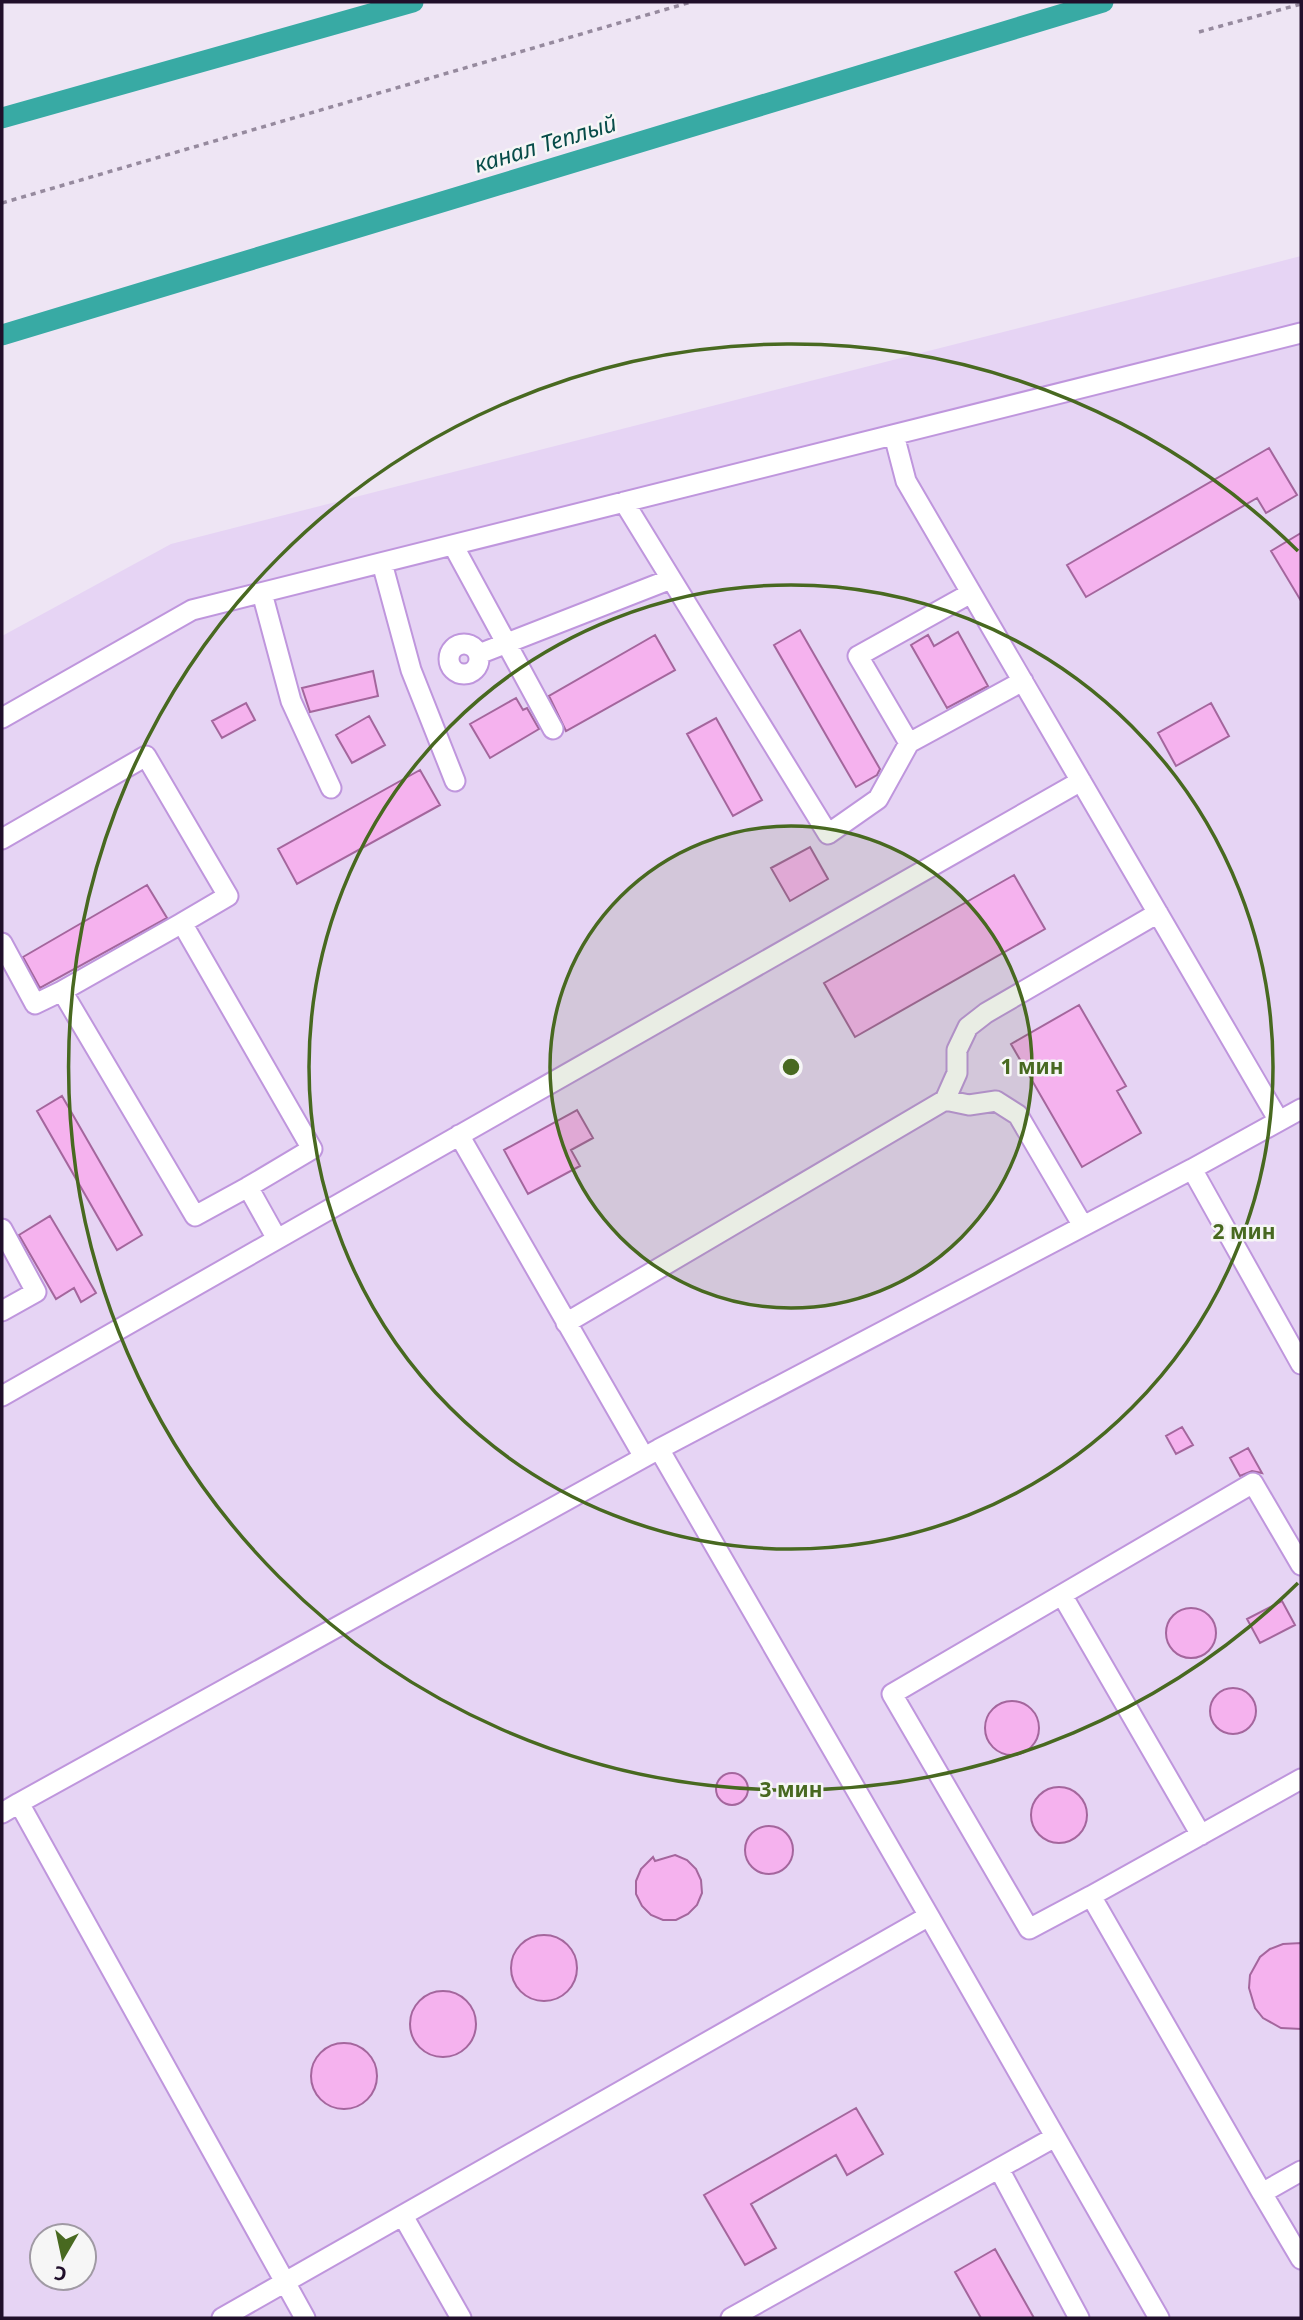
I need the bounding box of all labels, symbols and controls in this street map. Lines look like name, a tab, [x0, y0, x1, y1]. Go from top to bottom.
water label: канал Теплый	[470, 106, 620, 180]
text: 1 мин	[1001, 1052, 1063, 1080]
centre of rings	[779, 1055, 803, 1079]
text: 2 мин	[1213, 1217, 1275, 1245]
text: 3 мин	[760, 1775, 822, 1803]
north arrow	[28, 2222, 98, 2292]
text: С	[52, 2260, 68, 2288]

